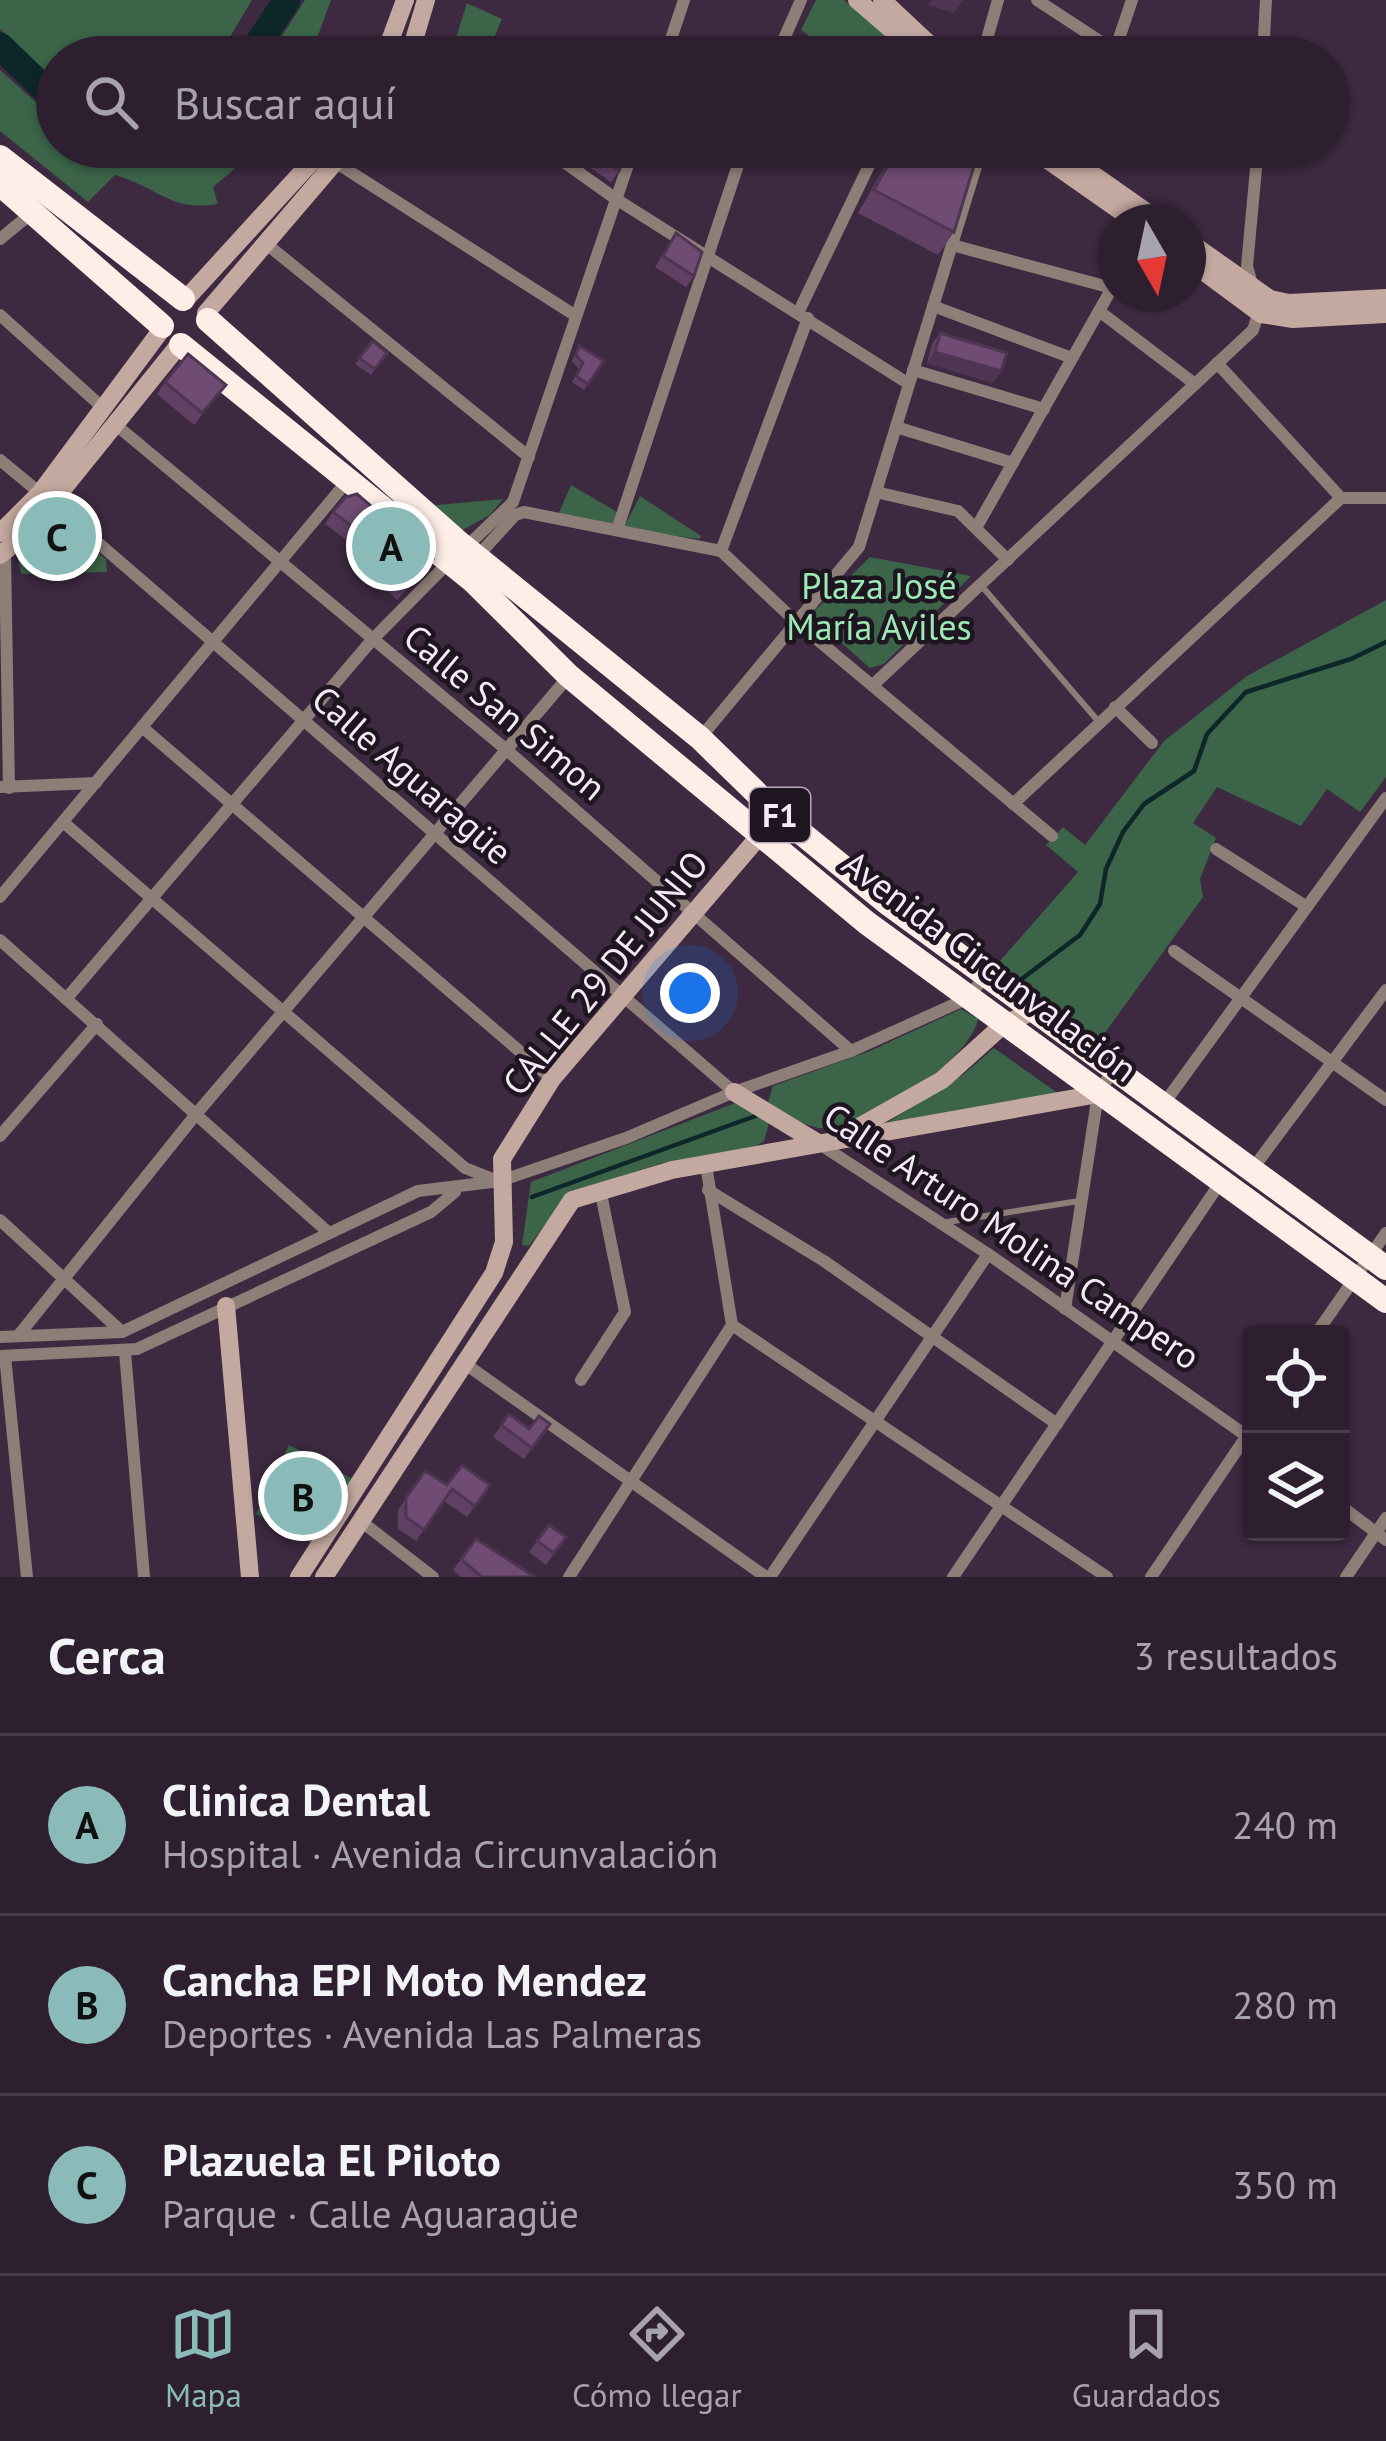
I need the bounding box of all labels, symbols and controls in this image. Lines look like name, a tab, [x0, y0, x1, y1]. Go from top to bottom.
search box	[36, 36, 1350, 168]
icon: search	[78, 69, 144, 135]
text: Buscar aquí	[174, 73, 396, 131]
north arrow	[1098, 204, 1206, 312]
pin: C	[18, 491, 96, 581]
pin: A	[352, 501, 430, 591]
park label: Plaza José María Aviles	[786, 562, 972, 650]
street label: Calle San Simon	[394, 613, 616, 810]
street label: Calle Aguaragüe	[303, 675, 522, 874]
road number: F1	[750, 788, 810, 842]
street label: Avenida Circunvalación	[833, 839, 1147, 1092]
street label: CALLE 29 DE JUNIO	[492, 841, 718, 1105]
your location	[660, 963, 720, 1023]
street label: Calle Arturo Molina Campero	[815, 1092, 1210, 1379]
map controls	[1242, 1325, 1350, 1541]
button: locate	[1242, 1325, 1350, 1433]
button: layers	[1242, 1433, 1350, 1541]
pin: B	[264, 1451, 342, 1541]
text: Cerca	[48, 1622, 166, 1688]
text: 3 resultados	[1134, 1630, 1338, 1681]
text: Clinica Dental	[162, 1770, 430, 1828]
text: A	[75, 1799, 99, 1850]
text: 240 m	[1232, 1799, 1338, 1850]
text: Hospital · Avenida Circunvalación	[162, 1828, 718, 1879]
text: Cancha EPI Moto Mendez	[162, 1950, 647, 2008]
text: B	[75, 1979, 99, 2030]
text: 280 m	[1232, 1979, 1338, 2030]
text: Deportes · Avenida Las Palmeras	[162, 2008, 702, 2059]
text: Plazuela El Piloto	[162, 2130, 501, 2188]
text: C	[76, 2159, 98, 2210]
text: 350 m	[1232, 2159, 1338, 2210]
text: Parque · Calle Aguaragüe	[162, 2188, 579, 2239]
tab: Mapa	[165, 2301, 242, 2416]
tab: Cómo llegar	[572, 2301, 742, 2416]
tab: Guardados	[1072, 2301, 1221, 2416]

